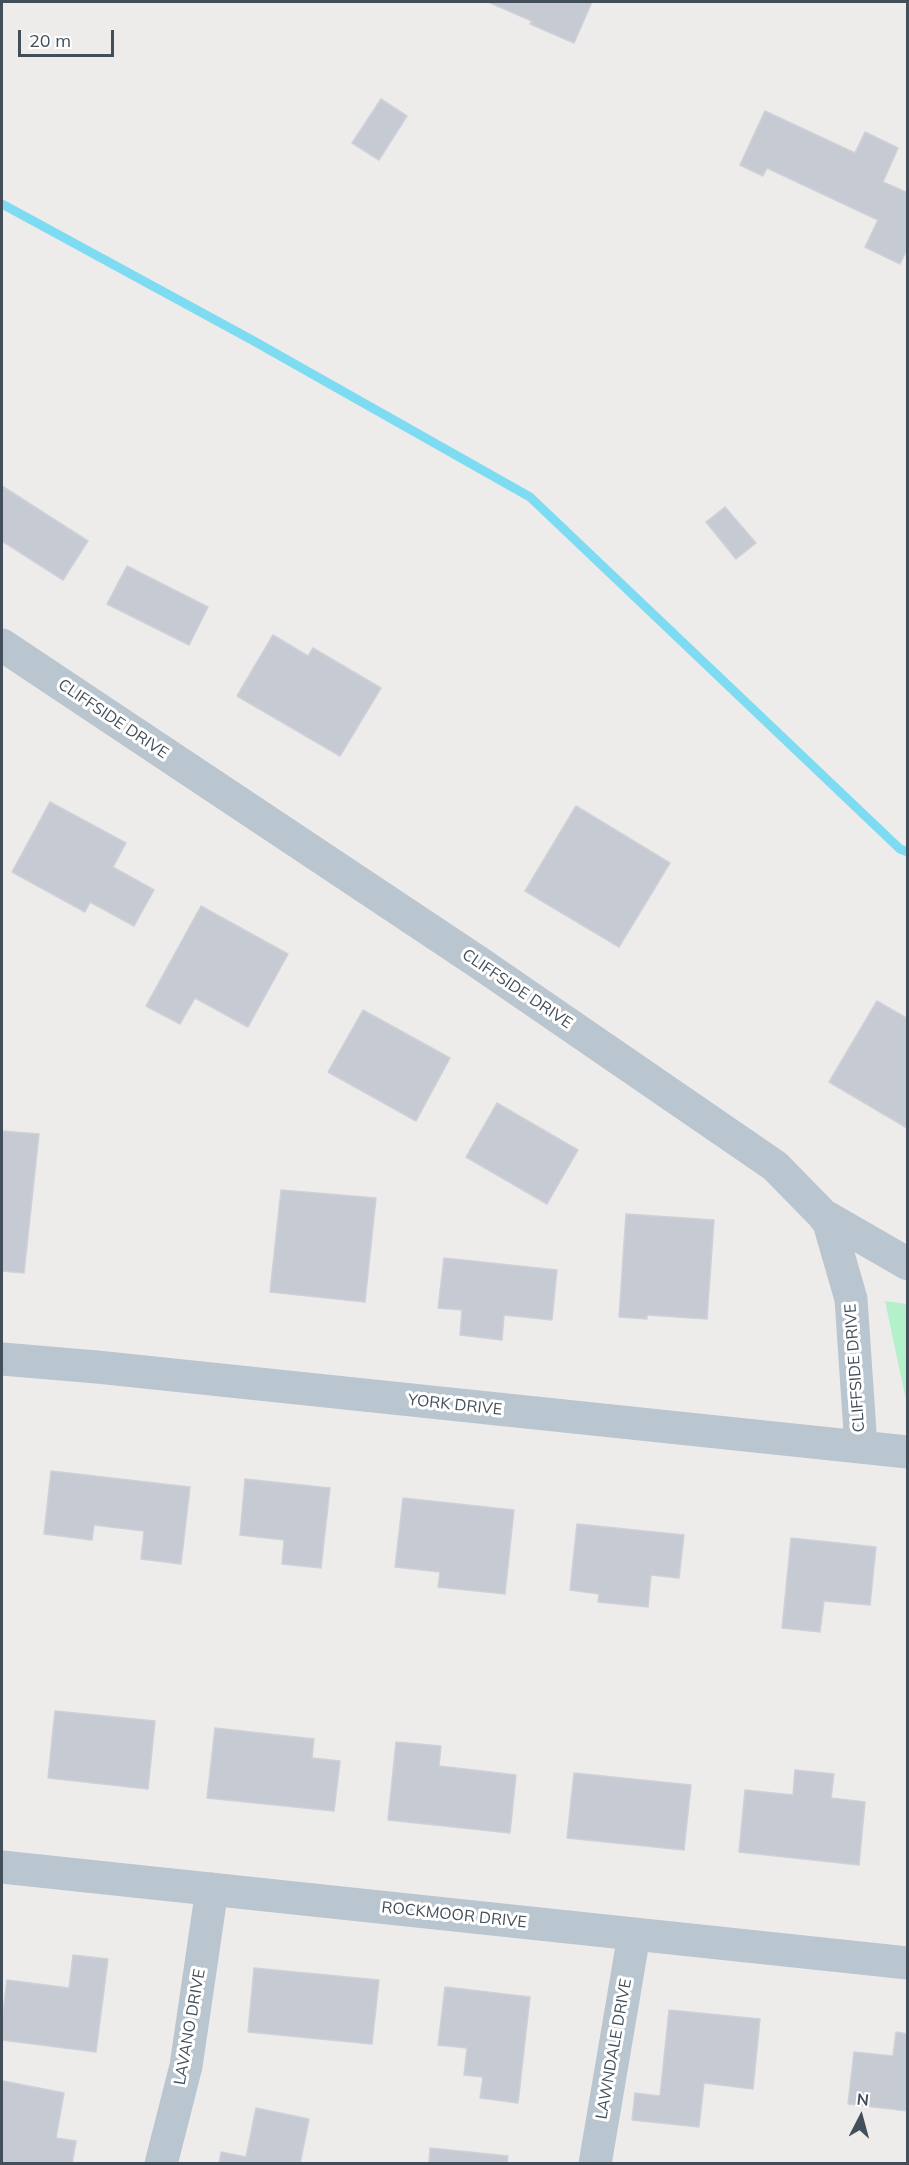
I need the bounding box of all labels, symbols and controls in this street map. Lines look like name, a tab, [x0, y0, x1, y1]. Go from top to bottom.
scale bar	[21, 18, 117, 56]
text: 20 m	[29, 29, 71, 52]
street label: CLIFFSIDE DRIVE	[54, 675, 172, 763]
street label: CLIFFSIDE DRIVE	[458, 945, 576, 1033]
street label: CLIFFSIDE DRIVE	[841, 1303, 869, 1433]
street label: YORK DRIVE	[407, 1391, 503, 1419]
street label: ROCKMOOR DRIVE	[380, 1898, 528, 1932]
street label: LAVANO DRIVE	[170, 1967, 210, 2087]
street label: LAWNDALE DRIVE	[592, 1977, 636, 2121]
north arrow	[831, 2087, 891, 2147]
text: N	[856, 2089, 870, 2110]

